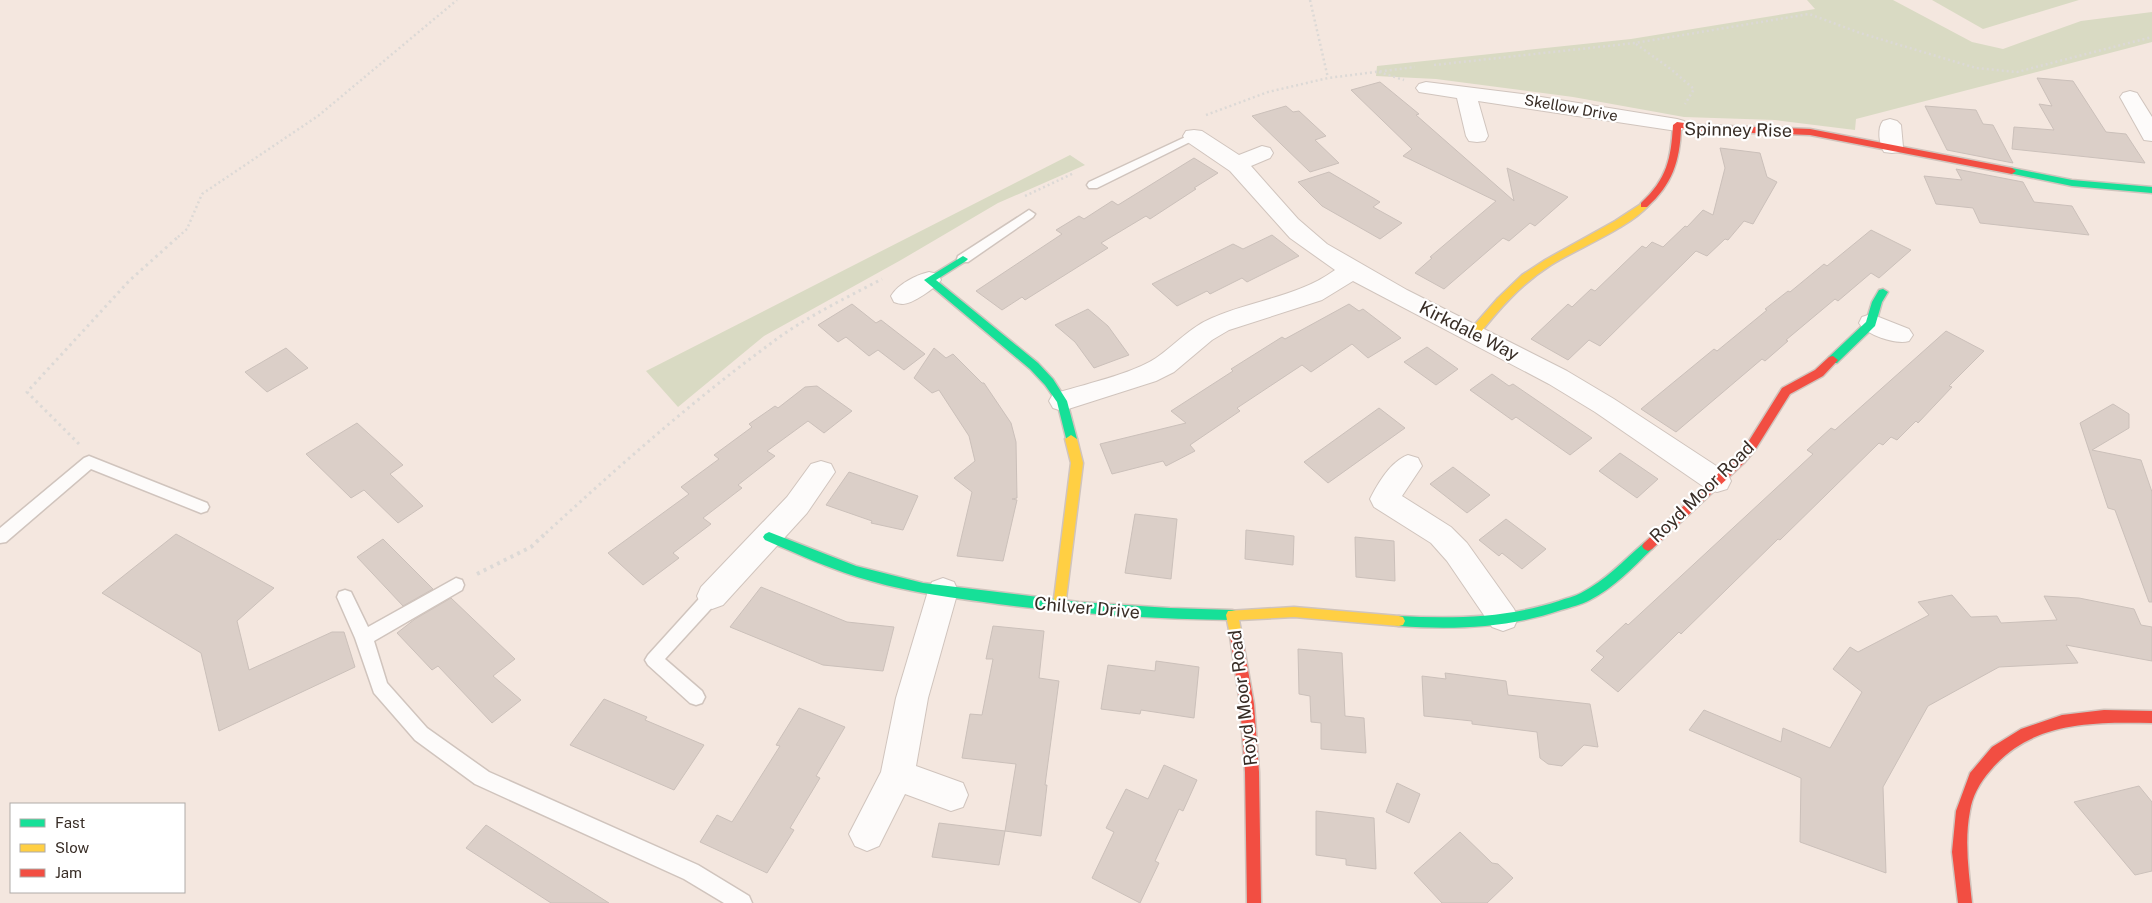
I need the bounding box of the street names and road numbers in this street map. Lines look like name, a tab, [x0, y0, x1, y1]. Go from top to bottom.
street label: Skellow Drive	[1523, 91, 1619, 124]
street label: Spinney Rise	[1684, 118, 1792, 141]
street label: Kirkdale Way	[1416, 296, 1523, 365]
street label: Royd Moor Road	[1645, 437, 1758, 547]
street label: Chilver Drive	[1033, 592, 1141, 623]
street label: Royd Moor Road	[1224, 629, 1261, 767]

